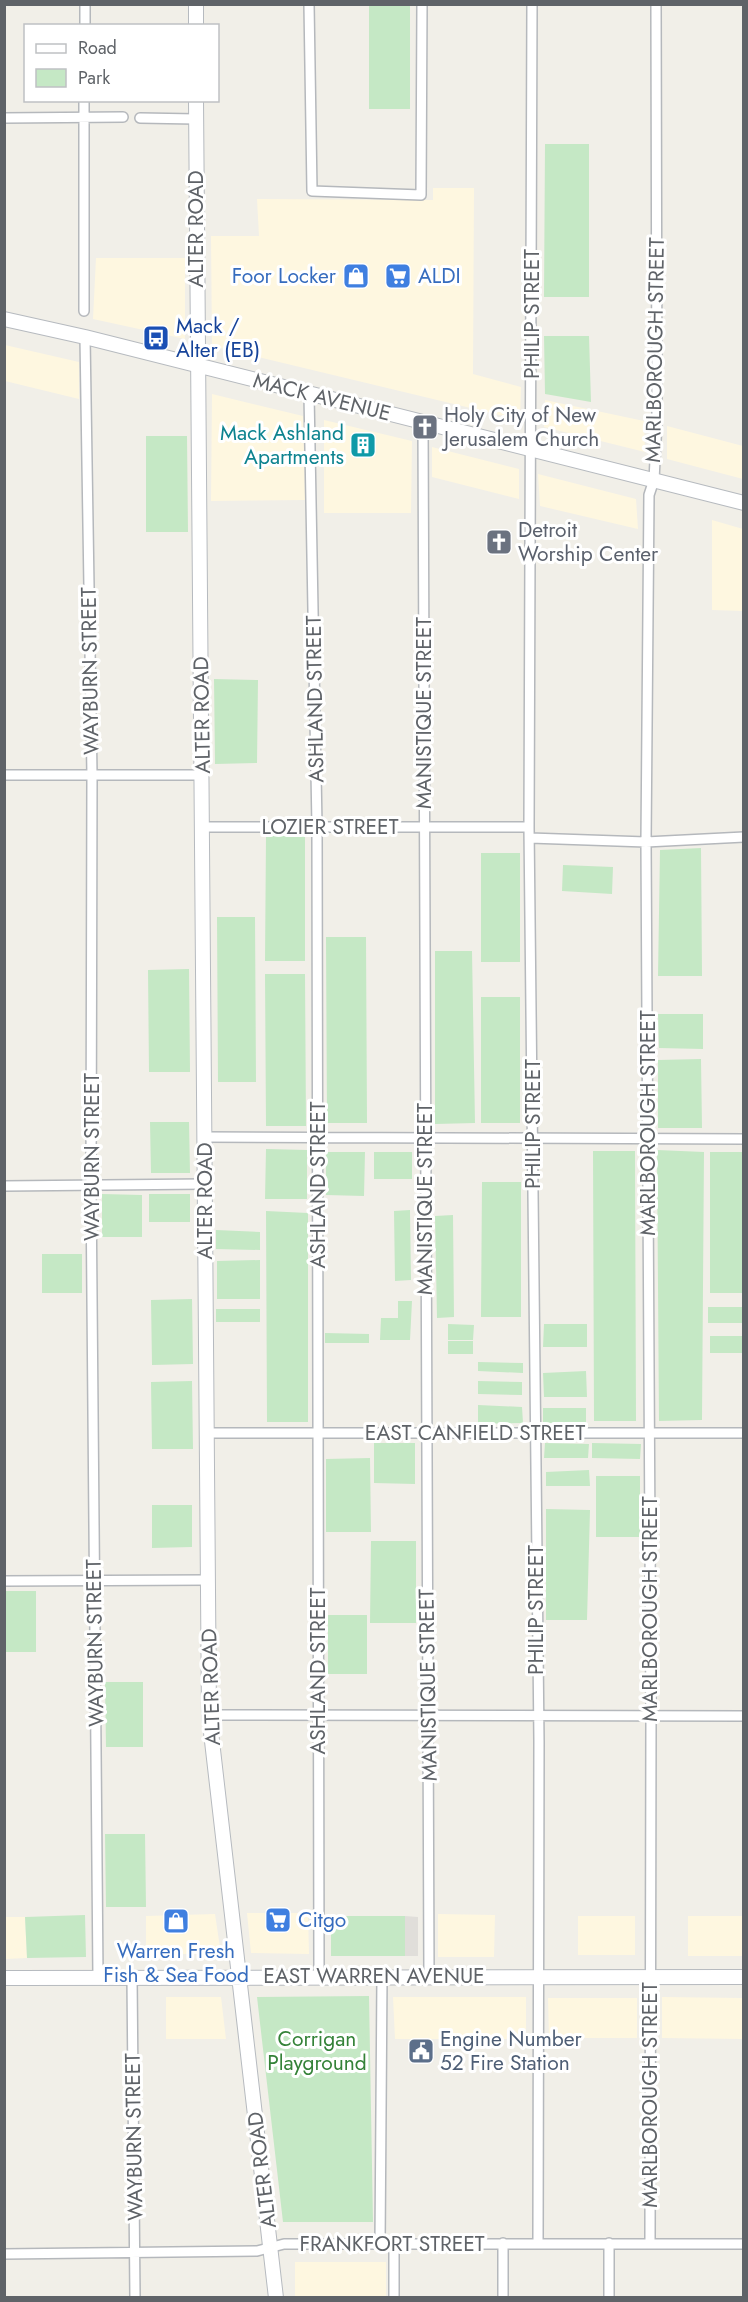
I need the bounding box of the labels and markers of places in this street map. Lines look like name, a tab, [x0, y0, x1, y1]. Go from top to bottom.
place label: Foor Locker	[232, 261, 337, 291]
shop icon: Foor Locker	[341, 261, 371, 291]
supermarket icon: ALDI	[383, 261, 413, 291]
place label: ALDI	[418, 261, 461, 291]
place label: Mack / Alter (EB)	[176, 311, 260, 365]
bus stop icon: Mack / Alter (EB)	[141, 323, 171, 353]
place label: Holy City of New Jerusalem Church	[441, 400, 599, 454]
church icon: Holy City of New Jerusalem Church	[410, 412, 440, 442]
place label: Mack Ashland Apartments	[220, 418, 344, 472]
building icon: Mack Ashland Apartments	[348, 430, 378, 460]
place label: Detroit Worship Center	[518, 515, 659, 569]
church icon: Detroit Worship Center	[484, 527, 514, 557]
supermarket icon: Citgo	[263, 1905, 293, 1935]
place label: Citgo	[298, 1905, 346, 1935]
shop icon: Warren Fresh Fish & Sea Food	[161, 1906, 191, 1936]
place label: Warren Fresh Fish & Sea Food	[103, 1936, 249, 1990]
place label: Engine Number 52 Fire Station	[440, 2024, 583, 2078]
public building icon: Engine Number 52 Fire Station	[406, 2036, 436, 2066]

